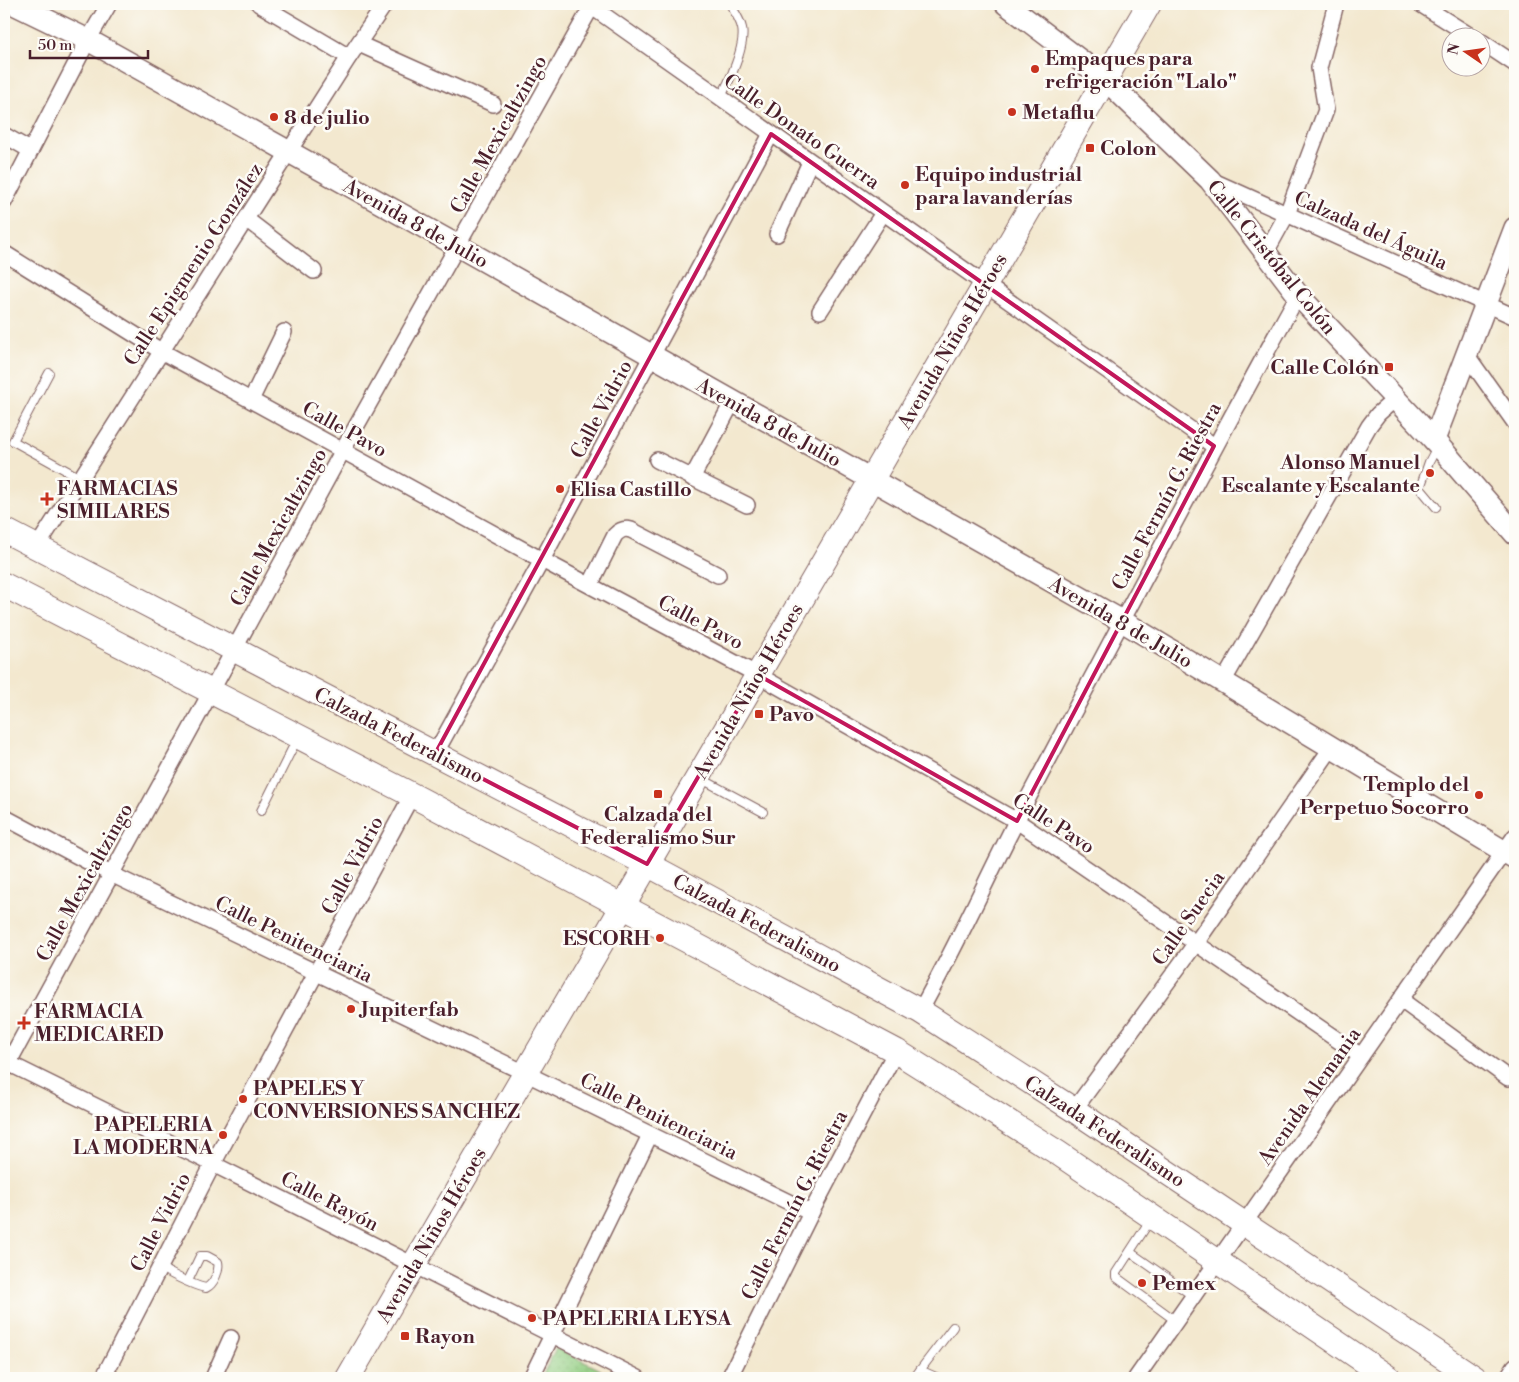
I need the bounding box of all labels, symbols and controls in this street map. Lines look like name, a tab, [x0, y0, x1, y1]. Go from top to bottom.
scale bar	[30, 28, 148, 60]
north arrow	[1442, 28, 1492, 78]
text: 50 m	[38, 36, 72, 55]
text: N	[1444, 42, 1464, 57]
place label: Empaques para refrigeración "Lalo"	[1045, 47, 1237, 95]
street label: Calle Mexicaltzingo	[445, 51, 553, 218]
marker: Empaques para refrigeración "Lalo"	[1029, 63, 1041, 75]
street label: Calle Donato Guerra	[718, 69, 885, 196]
place label: Metaflu	[1022, 101, 1095, 126]
place label: 8 de julio	[284, 106, 370, 131]
marker: Metaflu	[1006, 106, 1018, 118]
marker: 8 de julio	[268, 111, 280, 123]
place label: Colon	[1100, 137, 1157, 162]
marker: Colon	[1084, 142, 1096, 154]
street label: Calle Epigmenio González	[119, 159, 269, 371]
place label: Equipo industrial para lavanderías	[915, 163, 1082, 211]
street label: Avenida 8 de Julio	[337, 174, 492, 275]
street label: Calle Cristóbal Colón	[1201, 176, 1341, 340]
marker: Equipo industrial para lavanderías	[899, 179, 911, 191]
street label: Calzada del Águila	[1290, 185, 1452, 277]
street label: Avenida Niños Héroes	[892, 249, 1014, 435]
street label: Calle Vidrio	[566, 356, 639, 463]
place label: Calle Colón	[1270, 356, 1380, 381]
marker: Calle Colón	[1383, 361, 1395, 373]
street label: Avenida 8 de Julio	[690, 373, 845, 474]
street label: Calle Pavo	[297, 397, 391, 464]
street label: Calle Fermín G. Riestra	[1107, 398, 1228, 595]
street label: Calle Mexicaltzingo	[225, 444, 333, 611]
place label: Alonso Manuel Escalante y Escalante	[1221, 451, 1420, 499]
marker: Alonso Manuel Escalante y Escalante	[1424, 467, 1436, 479]
place label: FARMACIAS SIMILARES	[57, 477, 178, 525]
place label: Elisa Castillo	[570, 478, 692, 503]
marker: Elisa Castillo	[554, 483, 566, 495]
marker: FARMACIAS SIMILARES	[41, 493, 53, 505]
street label: Avenida 8 de Julio	[1043, 571, 1197, 675]
street label: Calle Pavo	[653, 590, 747, 656]
street label: Avenida Niños Héroes	[688, 599, 810, 785]
street label: Calzada Federalismo	[309, 683, 487, 790]
place label: Pavo	[769, 703, 814, 728]
marker: Pavo	[753, 708, 765, 720]
place label: Templo del Perpetuo Socorro	[1300, 773, 1469, 821]
marker: Calzada del Federalismo Sur	[652, 788, 664, 800]
street label: Calle Pavo	[1007, 788, 1099, 860]
marker: Templo del Perpetuo Socorro	[1473, 789, 1485, 801]
street label: Calle Mexicaltzingo	[31, 799, 139, 966]
place label: Calzada del Federalismo Sur	[580, 803, 736, 851]
street label: Calle Vidrio	[317, 812, 390, 919]
street label: Calle Suecia	[1148, 866, 1231, 971]
street label: Calzada Federalismo	[668, 869, 845, 979]
street label: Calle Penitenciaria	[210, 891, 377, 990]
place label: ESCORH	[563, 927, 650, 952]
marker: ESCORH	[654, 932, 666, 944]
place label: Jupiterfab	[358, 998, 459, 1023]
place label: FARMACIA MEDICARED	[34, 1000, 164, 1048]
marker: Jupiterfab	[345, 1003, 357, 1015]
marker: FARMACIA MEDICARED	[18, 1017, 30, 1029]
street label: Avenida Alemania	[1253, 1022, 1368, 1171]
street label: Calle Penitenciaria	[575, 1068, 742, 1167]
street label: Calzada Federalismo	[1019, 1071, 1189, 1194]
place label: PAPELES Y CONVERSIONES SANCHEZ	[253, 1077, 520, 1125]
marker: PAPELES Y CONVERSIONES SANCHEZ	[237, 1093, 249, 1105]
street label: Calle Fermín G. Riestra	[737, 1106, 854, 1305]
place label: PAPELERIA LA MODERNA	[73, 1113, 214, 1161]
marker: PAPELERIA LA MODERNA	[217, 1129, 229, 1141]
street label: Avenida Niños Héroes	[371, 1143, 493, 1329]
street label: Calle Rayón	[276, 1167, 383, 1238]
street label: Calle Vidrio	[126, 1169, 197, 1276]
place label: Pemex	[1152, 1272, 1216, 1297]
marker: Pemex	[1136, 1277, 1148, 1289]
place label: PAPELERIA LEYSA	[542, 1307, 732, 1332]
marker: PAPELERIA LEYSA	[526, 1312, 538, 1324]
place label: Rayon	[415, 1325, 475, 1350]
marker: Rayon	[399, 1330, 411, 1342]

